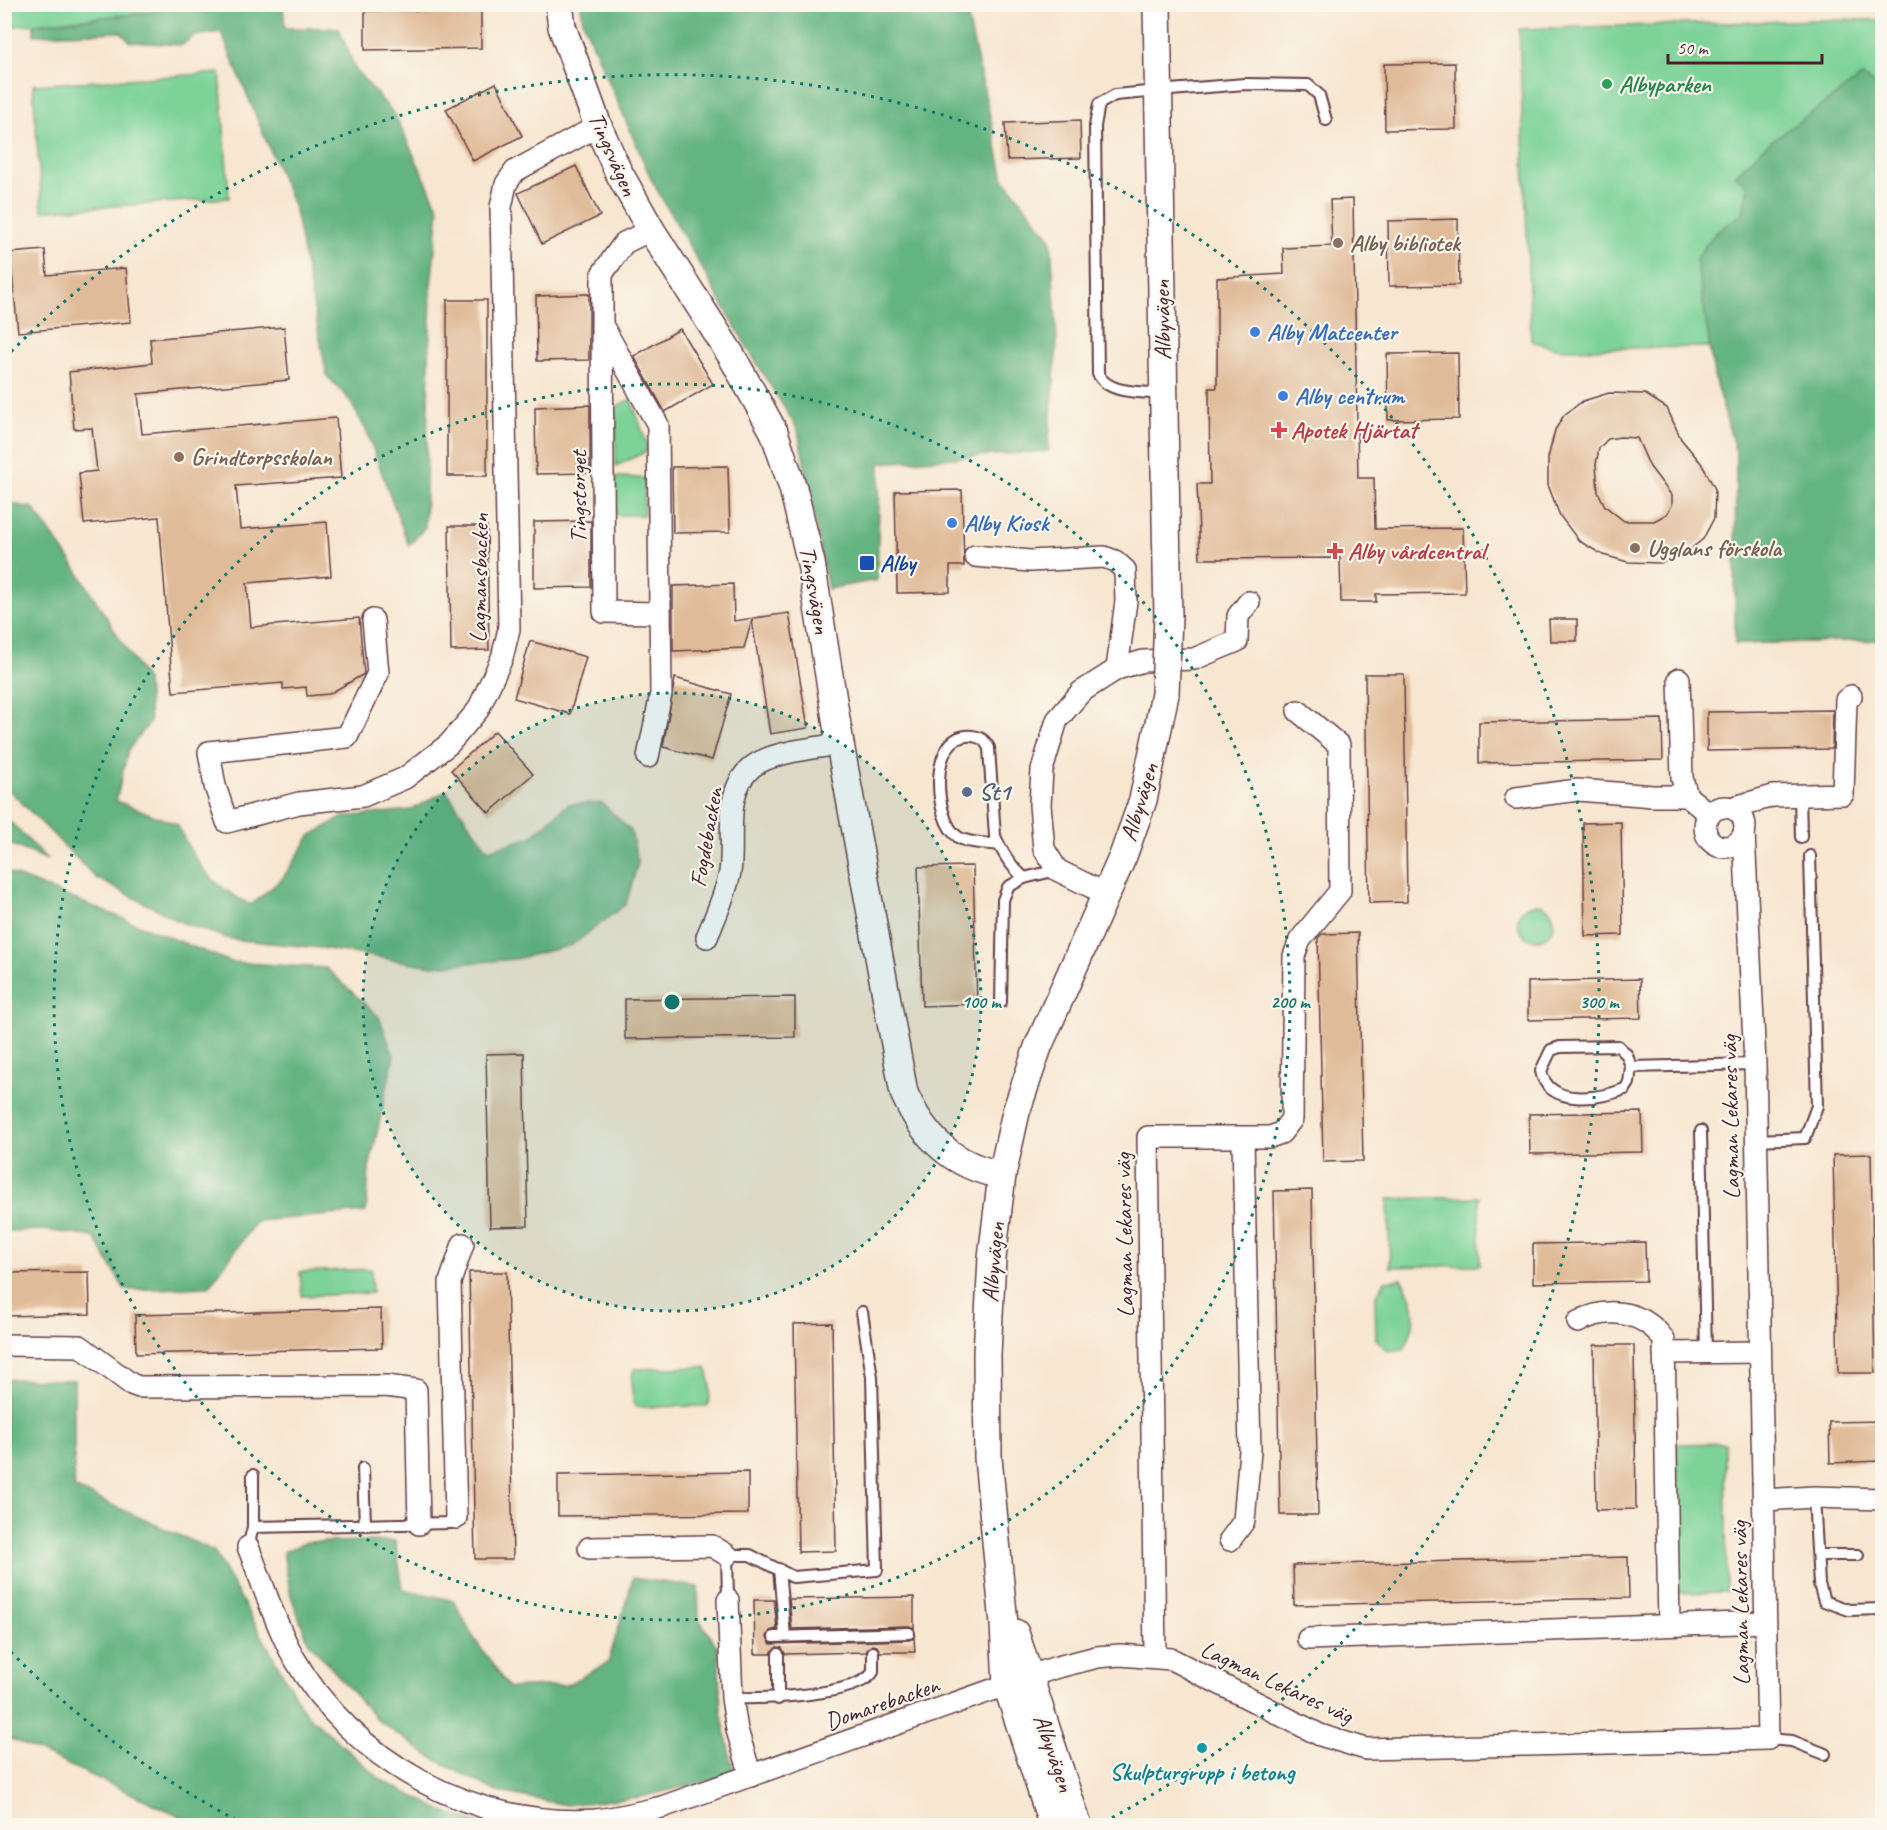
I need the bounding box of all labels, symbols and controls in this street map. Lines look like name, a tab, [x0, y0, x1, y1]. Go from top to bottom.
scale bar	[1668, 27, 1822, 65]
text: 50 m	[1677, 37, 1710, 59]
place label: Albyparken	[1619, 69, 1712, 99]
marker: Albyparken	[1600, 77, 1614, 91]
street label: Tingsvägen	[581, 107, 645, 201]
place label: Alby bibliotek	[1350, 228, 1462, 258]
marker: Alby bibliotek	[1331, 236, 1345, 250]
street label: Albyvägen	[1146, 279, 1178, 360]
place label: Alby Matcenter	[1267, 317, 1399, 347]
marker: Alby Matcenter	[1248, 325, 1262, 339]
place label: Alby centrum	[1295, 381, 1405, 411]
marker: Alby centrum	[1276, 389, 1290, 403]
place label: Apotek Hjärtat	[1291, 415, 1421, 445]
marker: Apotek Hjärtat	[1272, 423, 1286, 437]
place label: Grindtorpsskolan	[191, 442, 333, 472]
street label: Tingstorget	[563, 449, 593, 543]
marker: Grindtorpsskolan	[172, 450, 186, 464]
place label: Alby Kiosk	[964, 508, 1050, 538]
street label: Lagmansbacken	[463, 513, 495, 643]
marker: Alby Kiosk	[945, 516, 959, 530]
place label: Ugglans förskola	[1647, 533, 1783, 563]
place label: Alby vårdcentral	[1348, 536, 1490, 566]
marker: Ugglans förskola	[1628, 541, 1642, 555]
marker: Alby vårdcentral	[1326, 542, 1344, 560]
street label: Tingsvägen	[793, 544, 837, 636]
place label: Alby	[880, 548, 918, 578]
marker: Alby	[858, 554, 876, 572]
street label: Albyvägen	[1113, 759, 1165, 845]
place label: St1	[979, 777, 1013, 807]
street label: Fogdebacken	[682, 784, 730, 889]
marker: St1	[960, 785, 974, 799]
text: 100 m	[962, 991, 1002, 1013]
text: 200 m	[1271, 991, 1311, 1013]
text: 300 m	[1580, 991, 1620, 1013]
centre of rings	[662, 992, 682, 1012]
street label: Lagman Lekares väg	[1714, 1033, 1746, 1200]
street label: Lagman Lekares väg	[1108, 1151, 1140, 1318]
street label: Albyvägen	[975, 1221, 1011, 1303]
street label: Lagman Lekares väg	[1724, 1519, 1756, 1686]
street label: Lagman Lekares väg	[1196, 1634, 1359, 1731]
street label: Domarebacken	[821, 1669, 944, 1737]
street label: Albyvägen	[1027, 1710, 1081, 1796]
marker: Skulpturgrupp i betong	[1195, 1741, 1209, 1755]
place label: Skulpturgrupp i betong	[1110, 1757, 1297, 1787]

